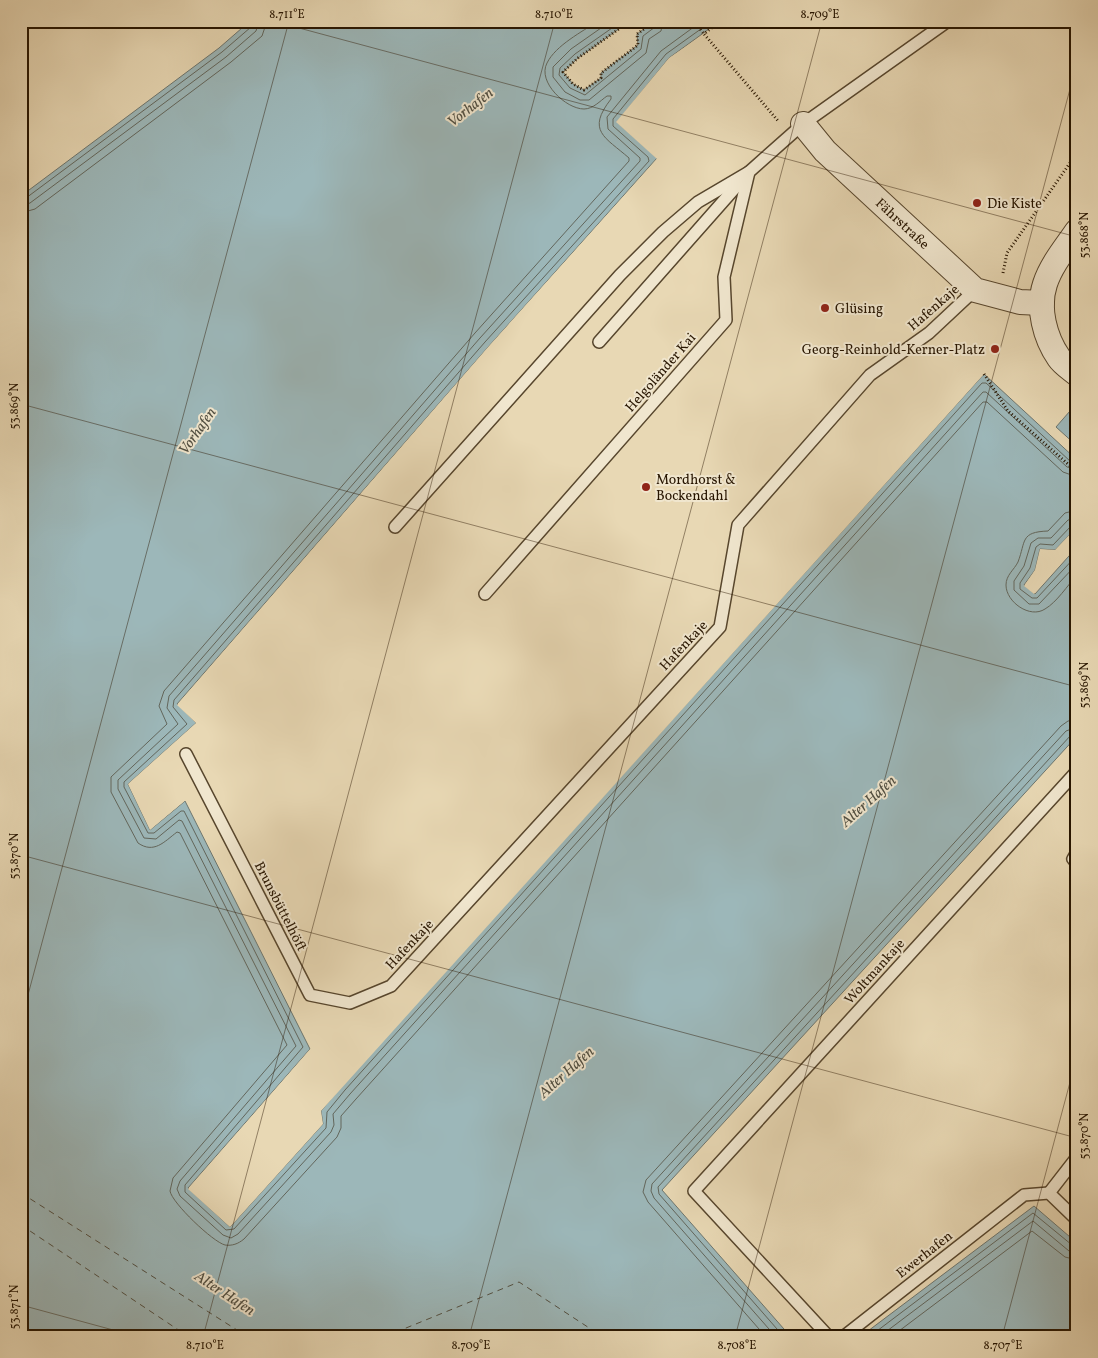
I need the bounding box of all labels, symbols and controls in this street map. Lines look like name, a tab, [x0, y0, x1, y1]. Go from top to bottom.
text: 8.711°E	[269, 7, 305, 23]
text: 8.710°E	[535, 7, 573, 23]
text: 8.709°E	[800, 7, 840, 23]
water label: Vorhafen	[443, 83, 499, 133]
street label: Fährstraße	[871, 194, 933, 254]
place label: Die Kiste	[987, 195, 1042, 214]
marker: Die Kiste	[971, 197, 983, 209]
text: 53.868°N	[1077, 212, 1093, 258]
street label: Hafenkaje	[904, 280, 964, 336]
place label: Glüsing	[835, 300, 883, 319]
marker: Glüsing	[819, 302, 831, 314]
street label: Helgoländer Kai	[621, 329, 701, 417]
place label: Georg-Reinhold-Kerner-Platz	[802, 341, 985, 360]
marker: Georg-Reinhold-Kerner-Platz	[989, 343, 1001, 355]
text: 53.869°N	[7, 383, 23, 429]
water label: Vorhafen	[174, 404, 222, 460]
place label: Mordhorst & Bockendahl	[656, 471, 736, 506]
marker: Mordhorst & Bockendahl	[640, 481, 652, 493]
street label: Hafenkaje	[656, 616, 713, 675]
text: 53.869°N	[1077, 662, 1093, 708]
water label: Alter Hafen	[836, 771, 902, 833]
text: 53.870°N	[7, 833, 23, 879]
street label: Brunsbüttelhöft	[249, 859, 311, 955]
street label: Hafenkaje	[382, 915, 439, 974]
street label: Woltmankaje	[841, 935, 910, 1009]
water label: Alter Hafen	[534, 1042, 600, 1104]
text: 53.870°N	[1077, 1113, 1093, 1159]
street label: Ewerhafen	[893, 1227, 957, 1283]
water label: Alter Hafen	[189, 1266, 259, 1322]
text: 53.871°N	[7, 1285, 23, 1329]
text: 8.710°E	[186, 1338, 224, 1354]
text: 8.709°E	[451, 1338, 491, 1354]
text: 8.708°E	[717, 1338, 757, 1354]
text: 8.707°E	[984, 1338, 1022, 1354]

